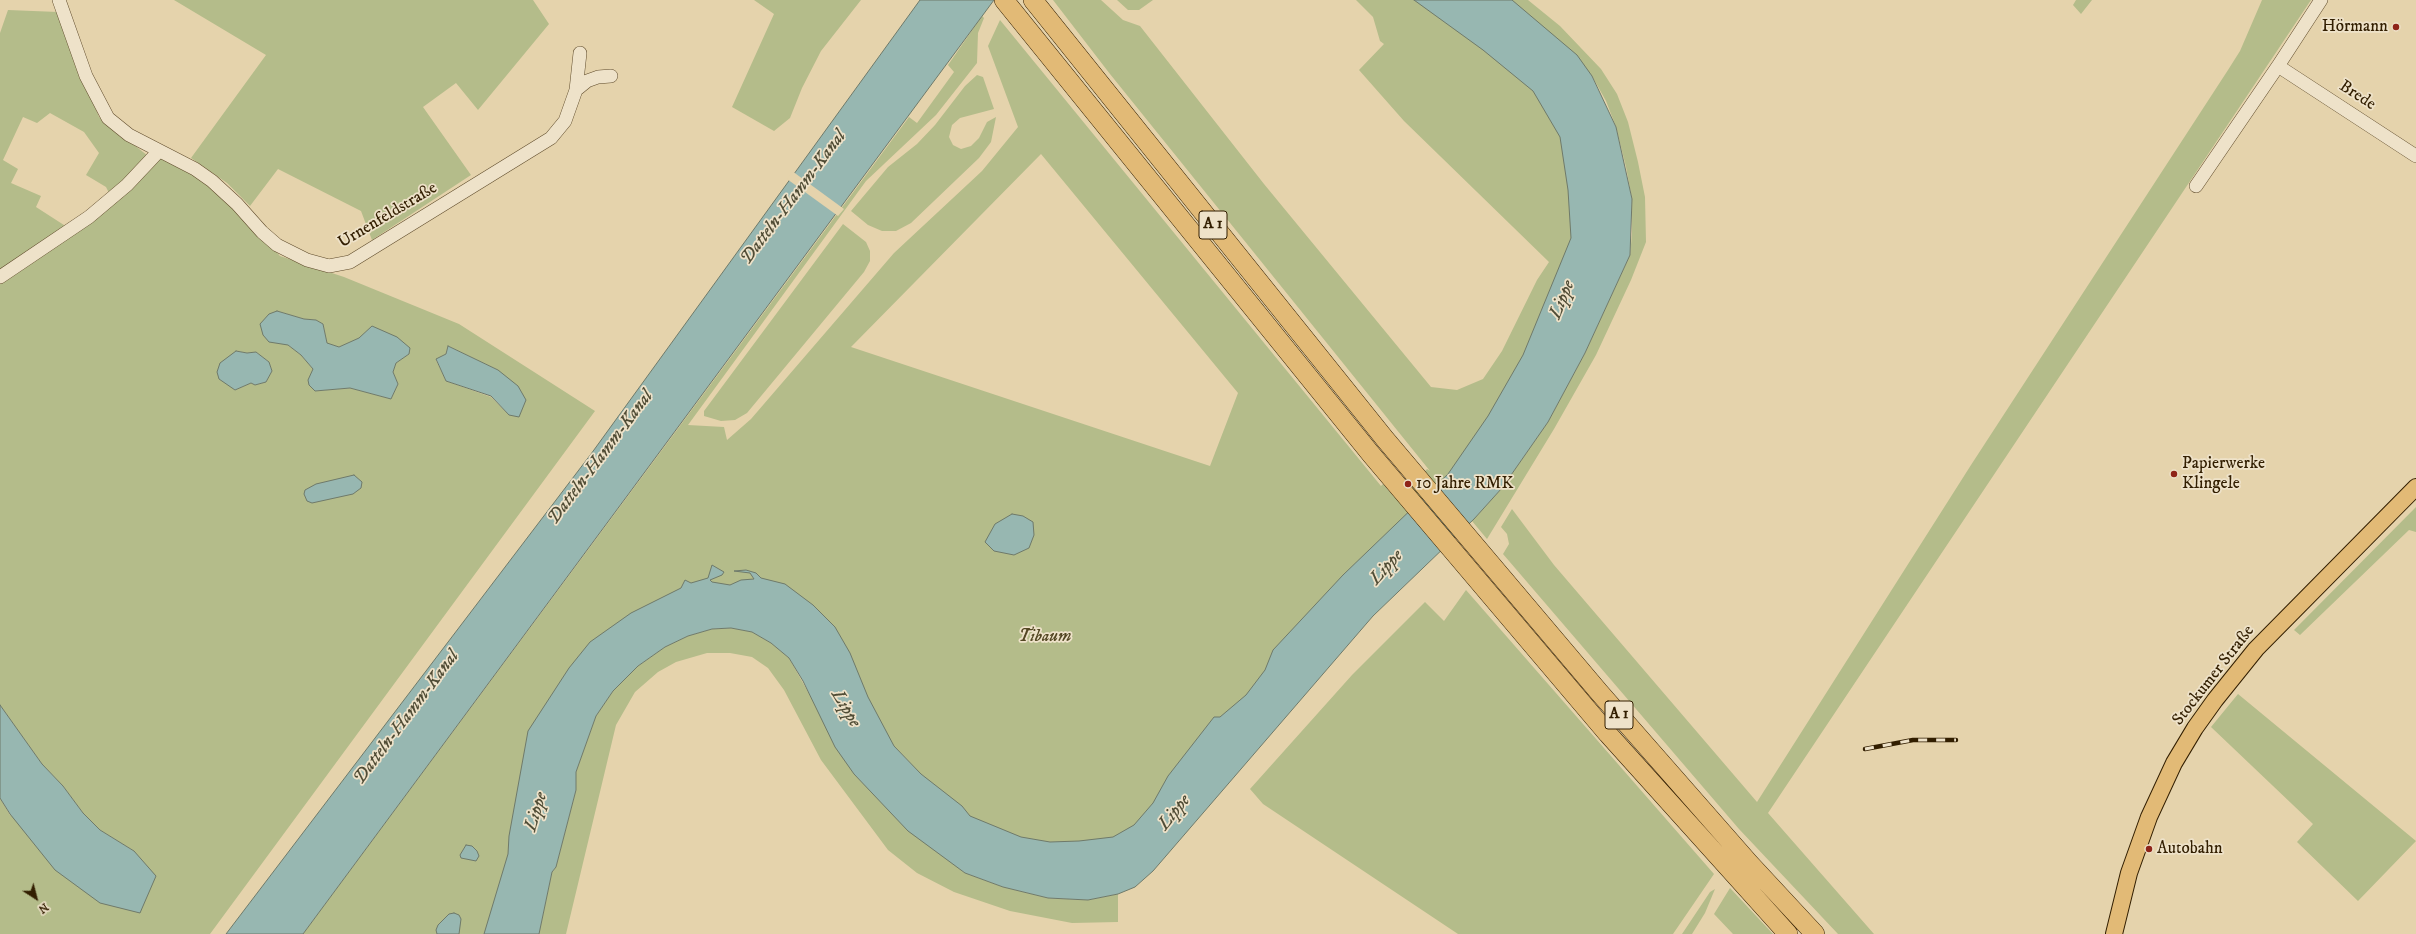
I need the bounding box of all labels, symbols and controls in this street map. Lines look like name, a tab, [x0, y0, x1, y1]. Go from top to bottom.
place label: Hörmann	[2322, 17, 2388, 37]
marker: Hörmann	[2391, 22, 2401, 32]
street label: Brede	[2335, 77, 2379, 115]
water label: Datteln-Hamm-Kanal	[737, 127, 851, 269]
street label: Urnenfeldstraße	[335, 178, 441, 254]
road number: A 1	[1199, 211, 1227, 239]
water label: Lippe	[1546, 278, 1580, 322]
water label: Datteln-Hamm-Kanal	[544, 387, 658, 529]
place label: Papierwerke Klingele	[2182, 454, 2265, 494]
marker: Papierwerke Klingele	[2169, 469, 2179, 479]
place label: 10 Jahre RMK	[1416, 474, 1513, 494]
marker: 10 Jahre RMK	[1403, 479, 1413, 489]
water label: Lippe	[1366, 546, 1408, 590]
street label: Stockumer Straße	[2169, 622, 2259, 730]
park label: Tibaum	[1019, 627, 1071, 647]
water label: Datteln-Hamm-Kanal	[350, 647, 464, 789]
water label: Lippe	[825, 686, 865, 732]
road number: A 1	[1605, 701, 1633, 729]
water label: Lippe	[521, 790, 553, 834]
water label: Lippe	[1154, 791, 1196, 835]
place label: Autobahn	[2157, 839, 2223, 859]
marker: Autobahn	[2144, 844, 2154, 854]
north arrow	[16, 878, 56, 918]
text: N	[35, 899, 51, 916]

